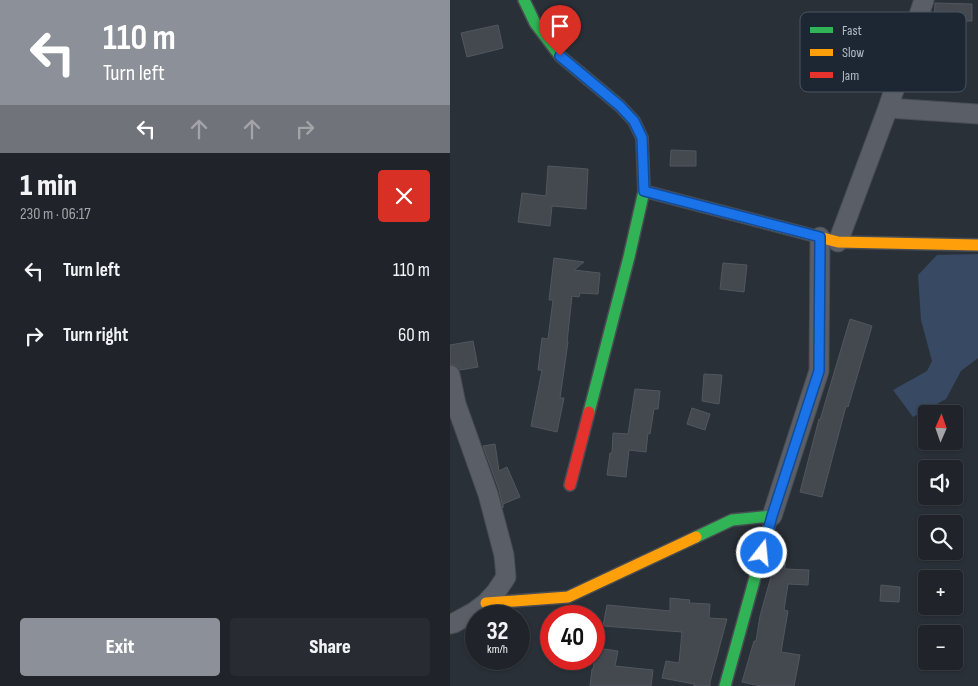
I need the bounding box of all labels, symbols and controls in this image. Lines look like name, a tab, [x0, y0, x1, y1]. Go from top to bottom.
pin	[539, 5, 581, 56]
icon: arrive	[546, 12, 574, 40]
legend	[800, 12, 966, 92]
text: 110 m	[103, 17, 176, 60]
icon: left	[20, 20, 85, 85]
text: Fast	[842, 22, 862, 39]
text: Slow	[842, 44, 864, 61]
text: Turn left	[103, 60, 165, 87]
text: Jam	[841, 67, 859, 84]
icon: left	[132, 115, 160, 143]
icon: ahead	[185, 115, 213, 143]
icon: ahead	[238, 115, 266, 143]
icon: right	[291, 115, 319, 143]
text: 1 min	[20, 168, 77, 204]
button: close	[378, 170, 430, 222]
text: 230 m · 06:17	[20, 205, 91, 224]
icon: left	[20, 257, 48, 285]
text: Turn left	[63, 259, 120, 282]
text: 110 m	[393, 259, 430, 282]
icon: right	[20, 322, 48, 350]
text: Turn right	[63, 324, 128, 347]
text: 60 m	[398, 324, 430, 347]
north arrow	[918, 405, 962, 450]
map controls	[918, 405, 963, 670]
button: sound	[918, 460, 963, 505]
button: search	[918, 515, 963, 560]
position arrow	[735, 526, 787, 578]
button: +	[918, 570, 963, 615]
speed limit sign: 40	[540, 605, 605, 670]
text: 32	[486, 616, 509, 647]
button: Exit	[20, 618, 220, 676]
button: Share	[230, 618, 430, 676]
button: −	[918, 625, 963, 670]
text: km/h	[487, 642, 508, 657]

